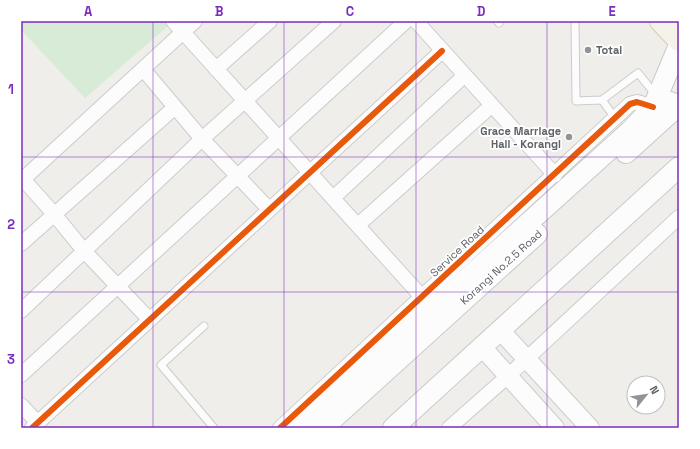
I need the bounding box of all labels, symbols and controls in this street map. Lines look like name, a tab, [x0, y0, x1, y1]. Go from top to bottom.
text: A	[84, 3, 93, 20]
text: B	[215, 3, 224, 20]
text: C	[346, 3, 354, 20]
text: D	[477, 3, 486, 20]
text: E	[608, 3, 616, 20]
place label: Total	[596, 43, 622, 57]
marker: Total	[583, 45, 593, 55]
text: 1	[8, 81, 14, 98]
place label: Grace Marriage Hall - Korangi	[480, 124, 561, 151]
marker: Grace Marriage Hall - Korangi	[564, 132, 574, 142]
text: 2	[7, 216, 15, 233]
street label: Service Road	[427, 222, 487, 280]
street label: Korangi No.2.5 Road	[457, 226, 545, 308]
text: 3	[7, 351, 15, 368]
north arrow	[626, 375, 666, 415]
text: N	[647, 383, 663, 397]

